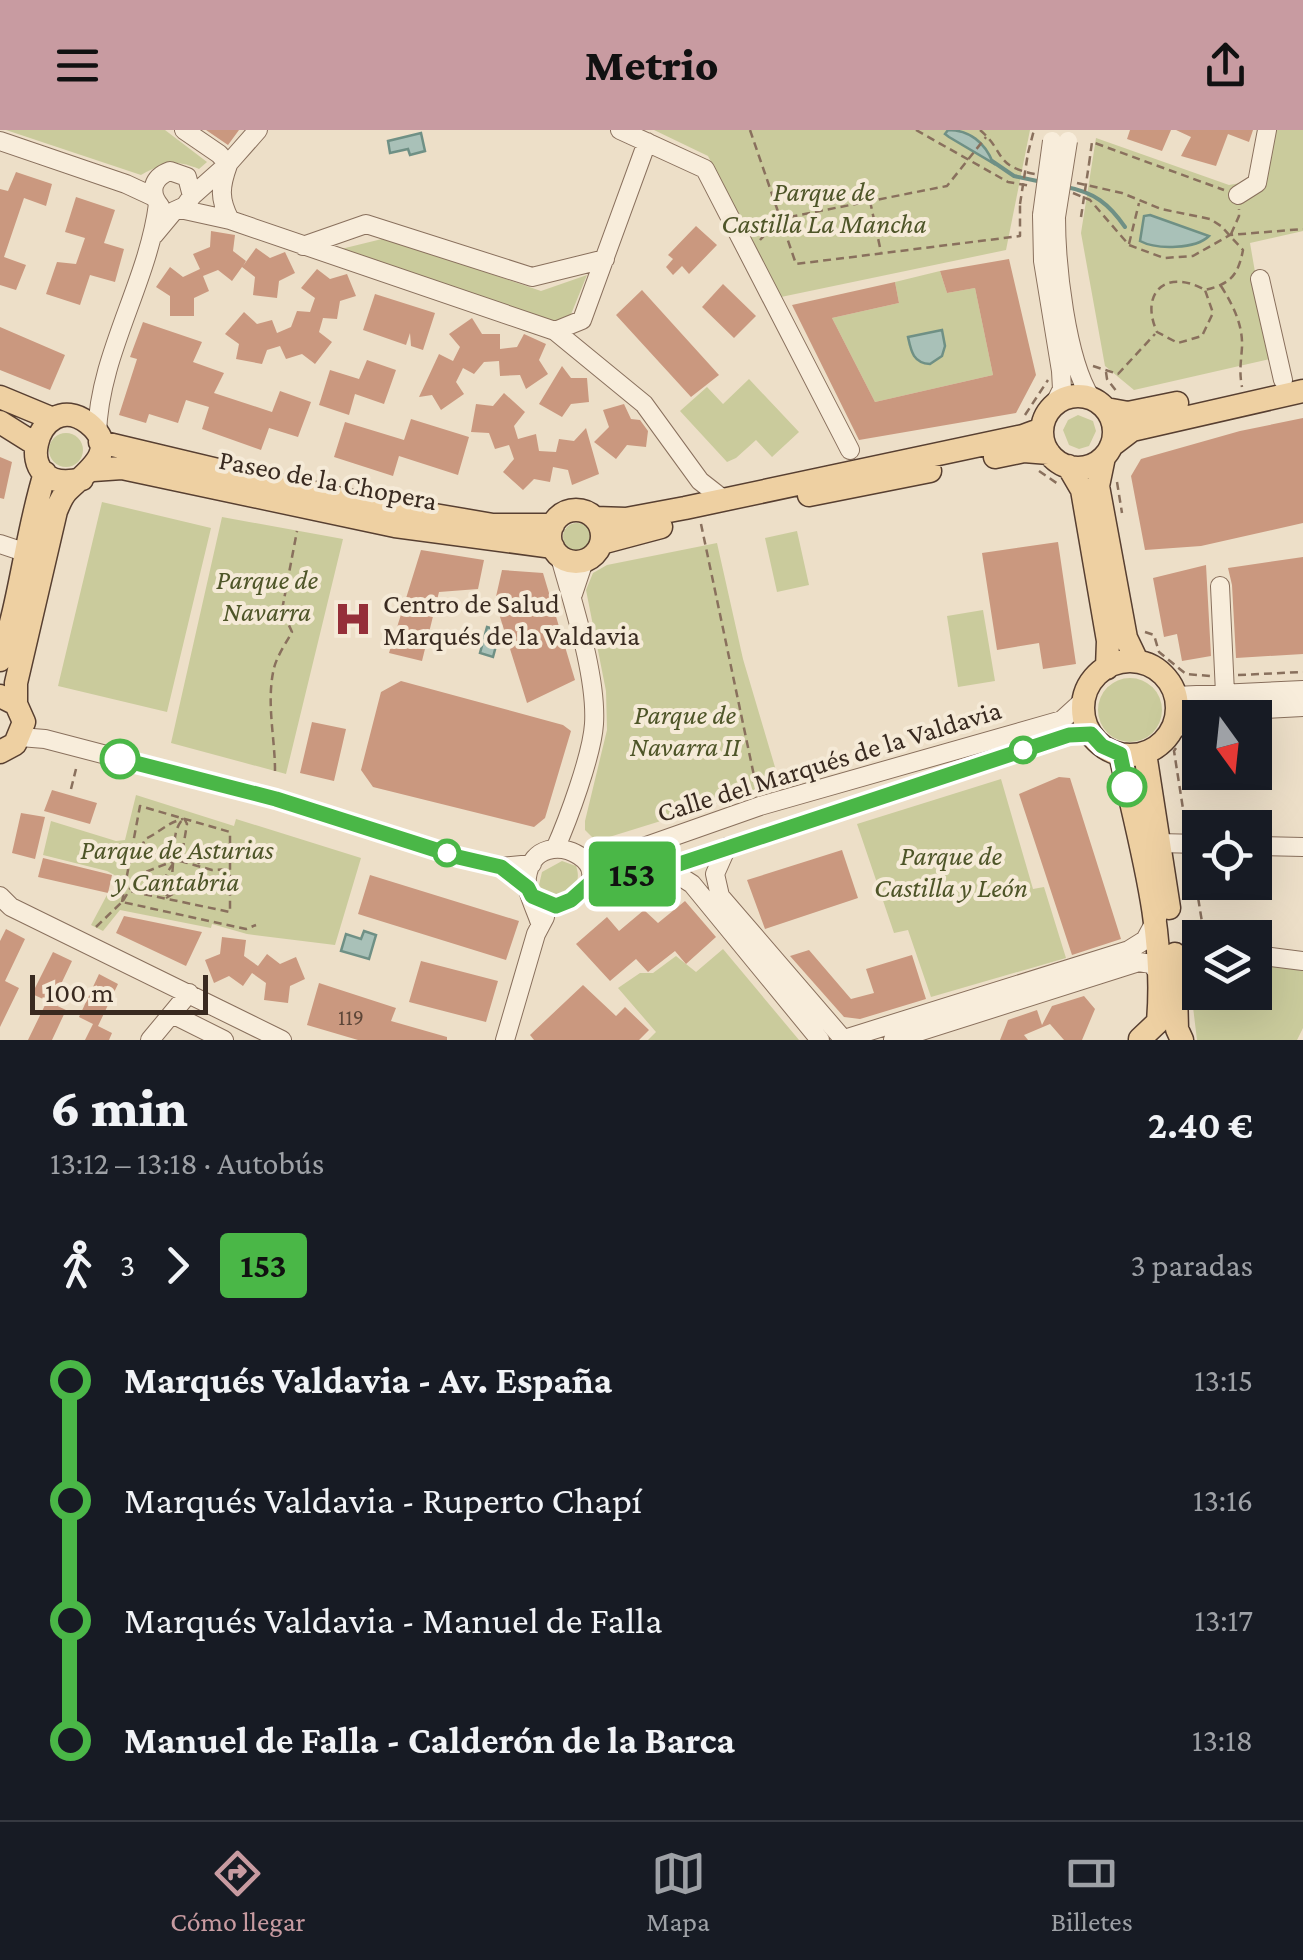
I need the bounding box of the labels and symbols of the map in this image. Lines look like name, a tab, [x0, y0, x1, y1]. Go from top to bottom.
park label: Parque de Castilla La Mancha	[721, 176, 927, 239]
street label: Paseo de la Chopera	[216, 444, 440, 516]
park label: Parque de Navarra	[216, 564, 318, 627]
place label: Centro de Salud Marqués de la Valdavia	[383, 588, 640, 651]
hospital icon: Centro de Salud Marqués de la Valdavia	[332, 598, 374, 640]
street label: Calle del Marqués de la Valdavia	[653, 694, 1005, 828]
park label: Parque de Navarra II	[630, 699, 742, 762]
north arrow	[1182, 700, 1272, 790]
unlabelled marker	[1010, 737, 1036, 763]
unlabelled marker	[101, 740, 139, 778]
unlabelled marker	[1108, 768, 1146, 806]
park label: Parque de Asturias y Cantabria	[80, 834, 274, 897]
unlabelled marker	[434, 840, 460, 866]
park label: Parque de Castilla y León	[874, 840, 1028, 903]
line badge: 153	[574, 842, 690, 906]
scale bar	[30, 970, 208, 1014]
house number: 119	[338, 1005, 364, 1030]

